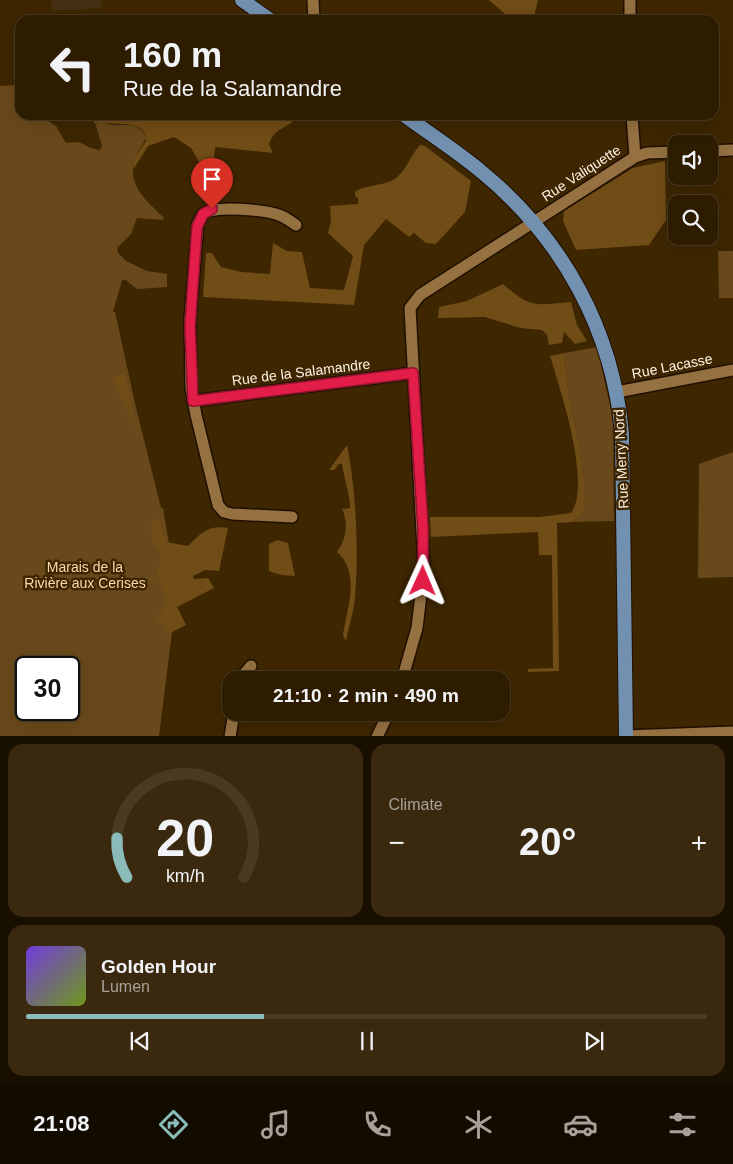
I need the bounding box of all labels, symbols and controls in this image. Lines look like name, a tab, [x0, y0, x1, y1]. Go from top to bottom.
icon: left	[40, 35, 105, 100]
text: 160 m	[123, 35, 222, 74]
text: Rue de la Salamandre	[123, 76, 342, 101]
map controls	[668, 135, 718, 245]
button: sound	[668, 135, 718, 185]
street label: Rue Valiquette	[539, 141, 624, 204]
pin	[191, 158, 233, 209]
icon: arrive	[198, 165, 226, 193]
button: search	[668, 195, 718, 245]
street label: Rue Lacasse	[630, 350, 714, 382]
street label: Rue de la Salamandre	[231, 356, 371, 388]
street label: Rue Merry Nord	[610, 409, 632, 509]
position arrow	[396, 554, 448, 606]
park label: Marais de la Rivière aux Cerises	[24, 559, 146, 591]
speed limit sign: 30	[15, 656, 80, 721]
text: 21:10 · 2 min · 490 m	[273, 685, 459, 706]
text: Climate	[389, 796, 443, 813]
text: 20	[156, 809, 214, 867]
text: 20°	[519, 821, 576, 863]
text: −	[389, 827, 405, 858]
text: +	[691, 827, 707, 858]
text: km/h	[166, 866, 205, 886]
text: Golden Hour	[101, 956, 216, 977]
text: Lumen	[101, 978, 150, 995]
icon: previous	[126, 1027, 154, 1055]
icon: pause	[353, 1027, 381, 1055]
icon: next	[580, 1027, 608, 1055]
icon: directions	[156, 1107, 191, 1142]
icon: music	[258, 1107, 293, 1142]
icon: phone	[360, 1107, 395, 1142]
icon: climate	[461, 1107, 496, 1142]
icon: car	[563, 1107, 598, 1142]
icon: filters	[665, 1107, 700, 1142]
text: 21:08	[33, 1111, 90, 1136]

